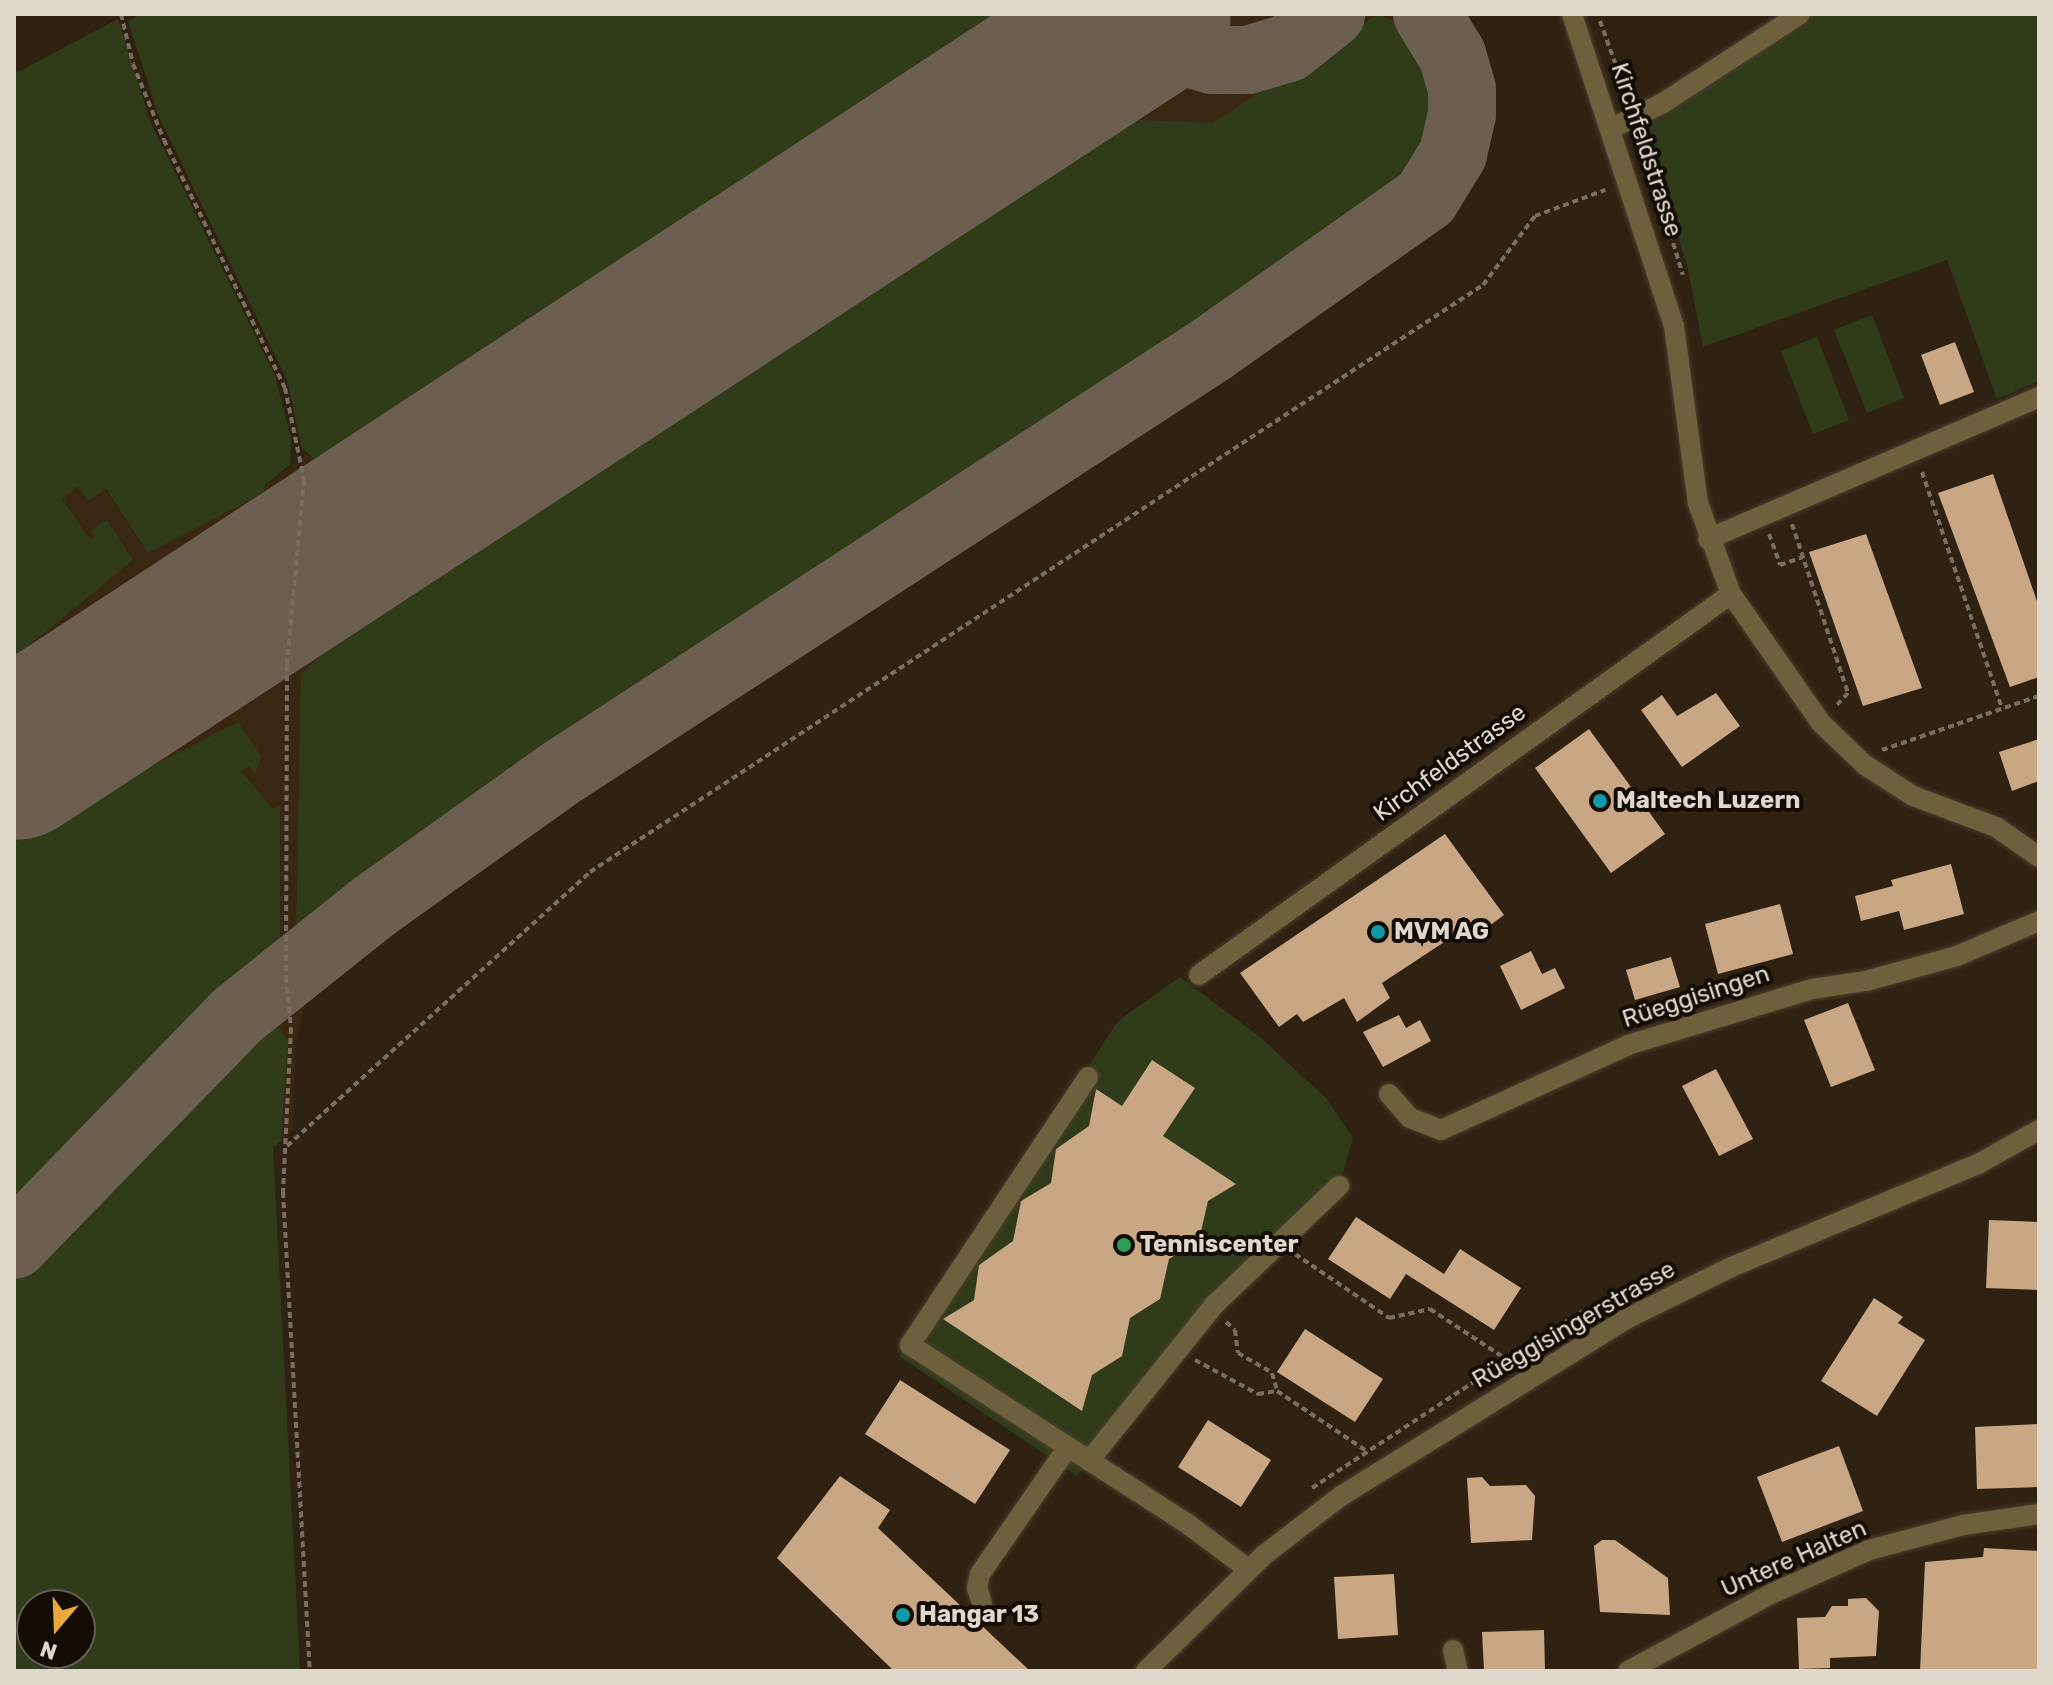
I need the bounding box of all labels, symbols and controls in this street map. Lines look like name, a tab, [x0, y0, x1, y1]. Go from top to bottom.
street label: Kirchfeldstrasse	[1604, 59, 1688, 241]
street label: Kirchfeldstrasse	[1368, 698, 1532, 828]
place label: Maltech Luzern	[1616, 787, 1800, 815]
marker: Maltech Luzern	[1591, 792, 1609, 810]
place label: MVM AG	[1394, 918, 1490, 946]
marker: MVM AG	[1369, 923, 1387, 941]
street label: Rüeggisingen	[1619, 960, 1773, 1034]
place label: Tenniscenter	[1140, 1231, 1298, 1259]
marker: Tenniscenter	[1115, 1236, 1133, 1254]
street label: Rüeggisingerstrasse	[1468, 1255, 1680, 1395]
street label: Untere Halten	[1717, 1514, 1871, 1604]
north arrow	[16, 1589, 96, 1669]
place label: Hangar 13	[919, 1601, 1040, 1629]
marker: Hangar 13	[894, 1606, 912, 1624]
text: N	[37, 1635, 61, 1666]

